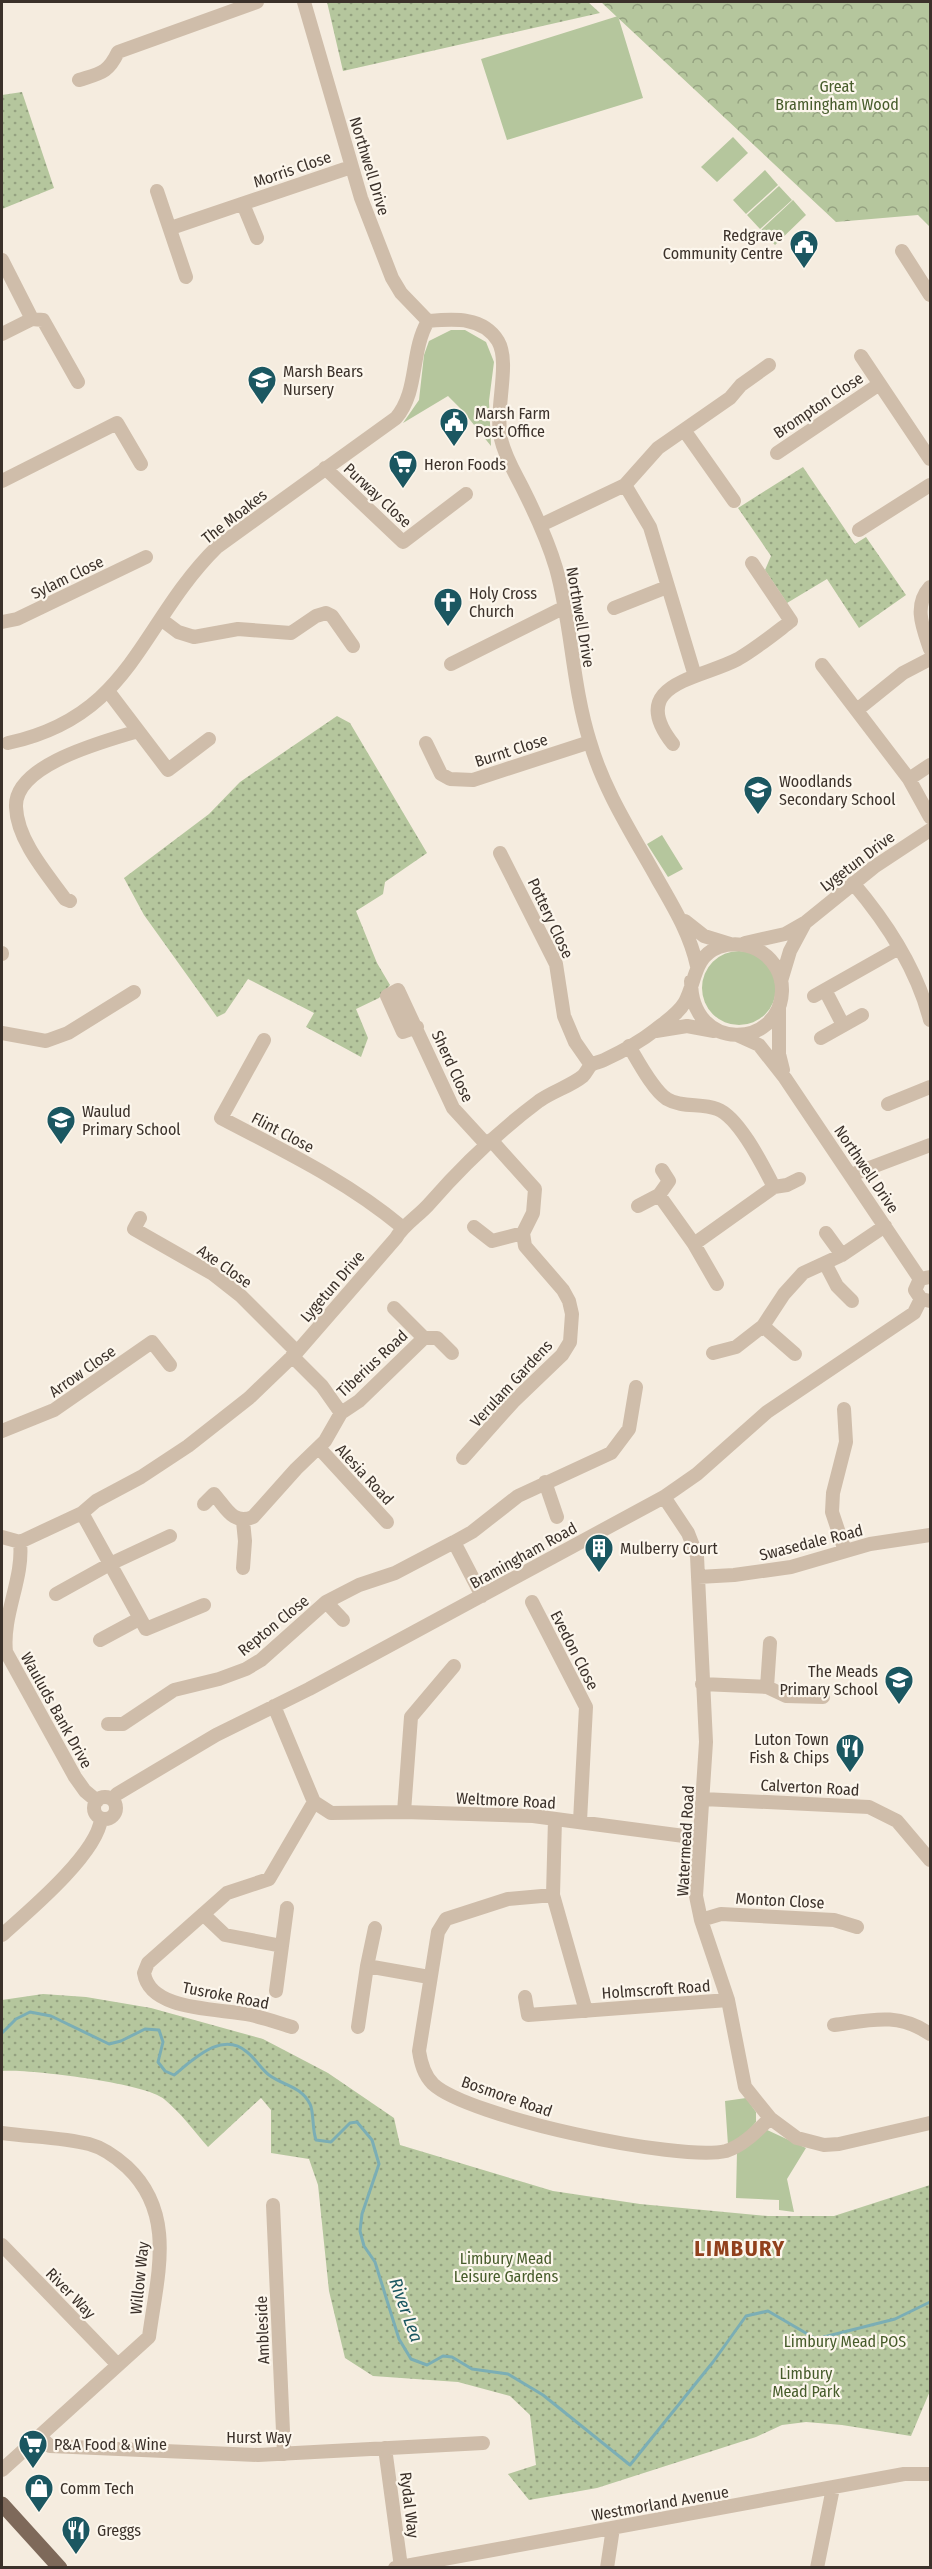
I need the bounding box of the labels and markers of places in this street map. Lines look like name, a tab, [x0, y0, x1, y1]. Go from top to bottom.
place label: Redgrave Community Centre	[663, 226, 783, 263]
public building icon: Redgrave Community Centre	[788, 228, 820, 270]
place label: Marsh Bears Nursery	[283, 362, 363, 399]
school or university icon: Marsh Bears Nursery	[246, 364, 278, 406]
place label: Marsh Farm Post Office	[475, 404, 550, 441]
public building icon: Marsh Farm Post Office	[438, 406, 470, 448]
supermarket icon: Heron Foods	[387, 448, 419, 490]
place label: Heron Foods	[424, 455, 506, 474]
place label: Holy Cross Church	[469, 584, 537, 621]
church icon: Holy Cross Church	[432, 586, 464, 628]
place label: Woodlands Secondary School	[779, 772, 895, 809]
school or university icon: Woodlands Secondary School	[742, 774, 774, 816]
place label: Waulud Primary School	[82, 1102, 181, 1139]
school or university icon: Waulud Primary School	[45, 1104, 77, 1146]
building icon: Mulberry Court	[583, 1532, 615, 1574]
place label: Mulberry Court	[620, 1539, 719, 1558]
place label: The Meads Primary School	[779, 1662, 878, 1699]
school or university icon: The Meads Primary School	[883, 1664, 915, 1706]
place label: Luton Town Fish & Chips	[749, 1730, 829, 1767]
restaurant icon: Luton Town Fish & Chips	[834, 1732, 866, 1774]
supermarket icon: P&A Food & Wine	[17, 2428, 49, 2470]
place label: P&A Food & Wine	[54, 2435, 167, 2454]
shop icon: Comm Tech	[23, 2472, 55, 2514]
place label: Comm Tech	[60, 2479, 134, 2498]
restaurant icon: Greggs	[60, 2514, 92, 2556]
place label: Greggs	[97, 2521, 141, 2540]

